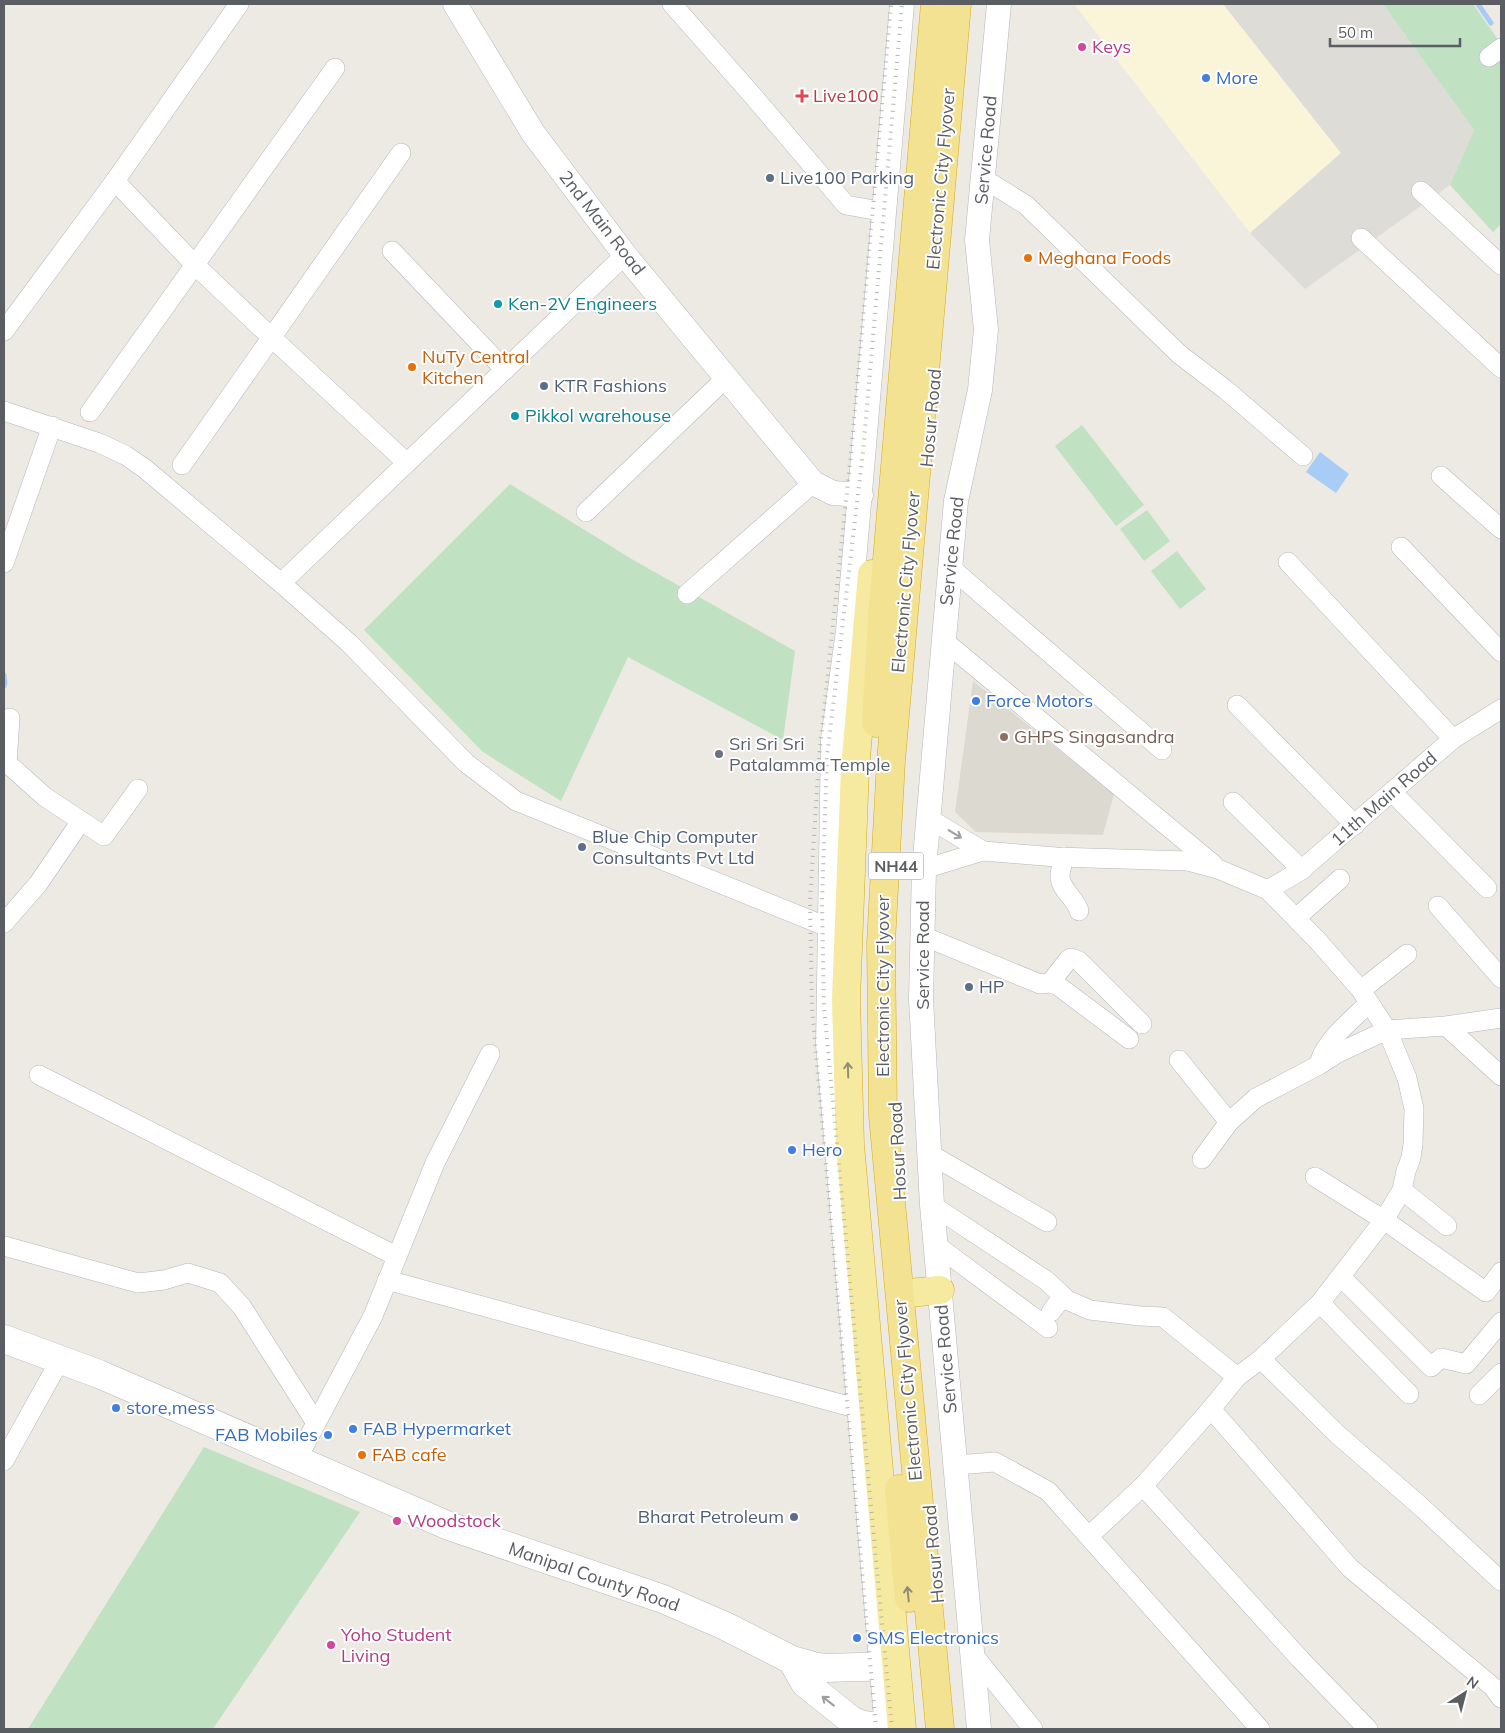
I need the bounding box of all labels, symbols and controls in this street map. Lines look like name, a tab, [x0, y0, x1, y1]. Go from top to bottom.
scale bar	[1330, 15, 1460, 47]
text: 50 m	[1338, 23, 1373, 42]
place label: Keys	[1092, 35, 1131, 58]
marker: Keys	[1076, 41, 1088, 53]
place label: More	[1216, 66, 1258, 89]
marker: More	[1200, 72, 1212, 84]
place label: Live100	[813, 84, 879, 107]
street label: Electronic City Flyover	[921, 87, 960, 271]
marker: Live100	[795, 89, 809, 103]
street label: Service Road	[969, 95, 1002, 205]
street label: 2nd Main Road	[554, 166, 650, 280]
place label: Live100 Parking	[780, 166, 914, 189]
marker: Live100 Parking	[764, 172, 776, 184]
place label: Meghana Foods	[1038, 246, 1172, 269]
marker: Meghana Foods	[1022, 252, 1034, 264]
place label: Ken-2V Engineers	[508, 292, 657, 315]
marker: Ken-2V Engineers	[492, 298, 504, 310]
place label: NuTy Central Kitchen	[422, 345, 530, 389]
marker: NuTy Central Kitchen	[406, 361, 418, 373]
street label: Hosur Road	[915, 368, 946, 468]
place label: KTR Fashions	[554, 374, 667, 397]
marker: KTR Fashions	[538, 380, 550, 392]
place label: Pikkol warehouse	[525, 404, 671, 427]
marker: Pikkol warehouse	[509, 410, 521, 422]
street label: Electronic City Flyover	[886, 490, 925, 674]
street label: Service Road	[934, 495, 969, 606]
place label: Force Motors	[986, 689, 1093, 712]
marker: Force Motors	[970, 695, 982, 707]
place label: GHPS Singasandra	[1014, 725, 1175, 748]
marker: GHPS Singasandra	[998, 731, 1010, 743]
place label: Sri Sri Sri Patalamma Temple	[729, 732, 890, 776]
street label: 11th Main Road	[1326, 746, 1441, 851]
marker: Sri Sri Sri Patalamma Temple	[713, 748, 725, 760]
place label: Blue Chip Computer Consultants Pvt Ltd	[592, 825, 758, 869]
one-way arrow	[948, 830, 962, 840]
marker: Blue Chip Computer Consultants Pvt Ltd	[576, 841, 588, 853]
road number: NH44	[868, 852, 924, 879]
street label: Electronic City Flyover	[871, 895, 894, 1077]
street label: Service Road	[911, 900, 934, 1010]
place label: HP	[979, 975, 1005, 998]
marker: HP	[963, 981, 975, 993]
one-way arrow	[844, 1063, 853, 1079]
street label: Hosur Road	[883, 1101, 912, 1201]
place label: Hero	[802, 1138, 842, 1161]
marker: Hero	[786, 1144, 798, 1156]
street label: Electronic City Flyover	[888, 1298, 927, 1482]
street label: Service Road	[929, 1304, 962, 1414]
place label: store,mess	[126, 1396, 215, 1419]
marker: store,mess	[110, 1402, 122, 1414]
place label: FAB Hypermarket	[363, 1417, 511, 1440]
place label: FAB Mobiles	[215, 1423, 318, 1446]
marker: FAB Hypermarket	[347, 1423, 359, 1435]
marker: FAB Mobiles	[322, 1429, 334, 1441]
place label: FAB cafe	[372, 1443, 447, 1466]
marker: FAB cafe	[356, 1449, 368, 1461]
street label: Hosur Road	[918, 1504, 949, 1604]
place label: Bharat Petroleum	[638, 1505, 784, 1528]
place label: Woodstock	[407, 1509, 502, 1532]
marker: Bharat Petroleum	[788, 1511, 800, 1523]
marker: Woodstock	[391, 1515, 403, 1527]
street label: Manipal County Road	[506, 1536, 683, 1617]
one-way arrow	[903, 1586, 913, 1602]
place label: Yoho Student Living	[340, 1623, 452, 1667]
place label: SMS Electronics	[867, 1626, 999, 1649]
marker: SMS Electronics	[851, 1632, 863, 1644]
marker: Yoho Student Living	[325, 1639, 337, 1651]
north arrow	[1440, 1668, 1490, 1718]
text: N	[1463, 1672, 1482, 1693]
one-way arrow	[822, 1696, 835, 1707]

